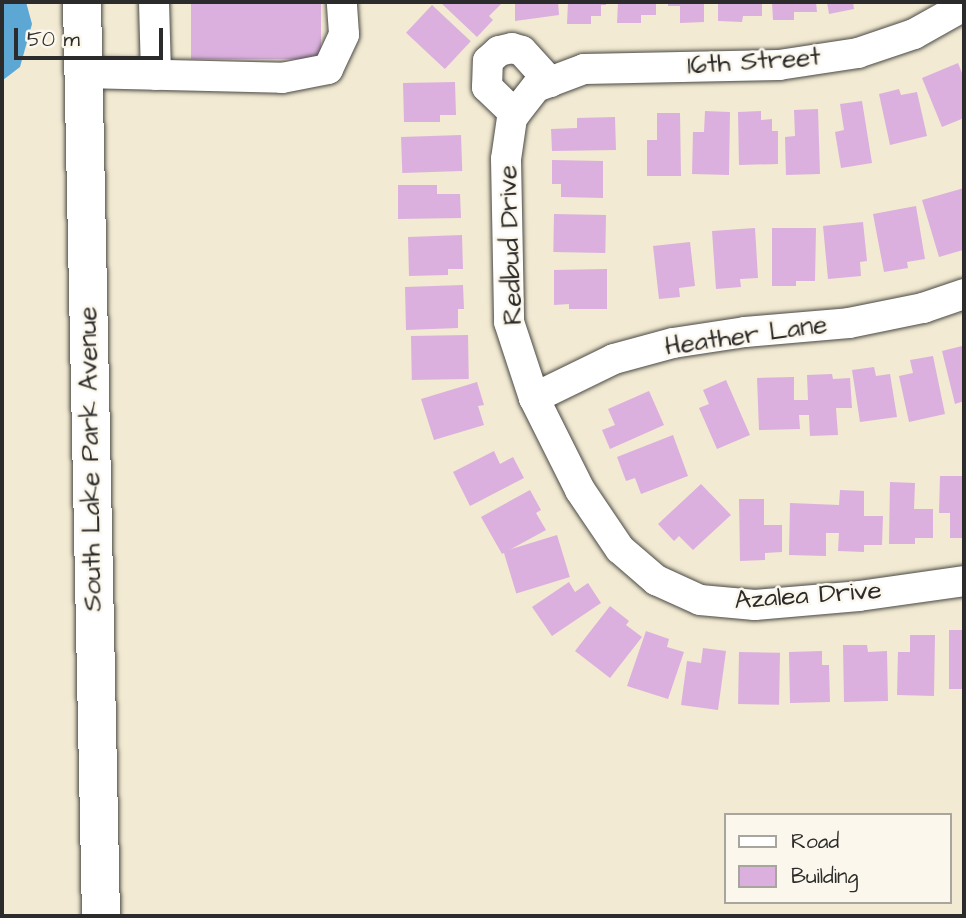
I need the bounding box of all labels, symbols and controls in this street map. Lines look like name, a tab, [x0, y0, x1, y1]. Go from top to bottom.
scale bar	[18, 14, 166, 58]
text: 50 m	[27, 25, 80, 54]
street label: 16th Street	[686, 42, 822, 82]
street label: Redbud Drive	[493, 164, 529, 326]
street label: South Lake Park Avenue	[73, 306, 109, 612]
street label: Heather Lane	[663, 309, 829, 363]
street label: Azalea Drive	[733, 575, 883, 617]
legend	[724, 813, 952, 904]
text: Road	[791, 827, 839, 856]
text: Building	[791, 862, 858, 891]

